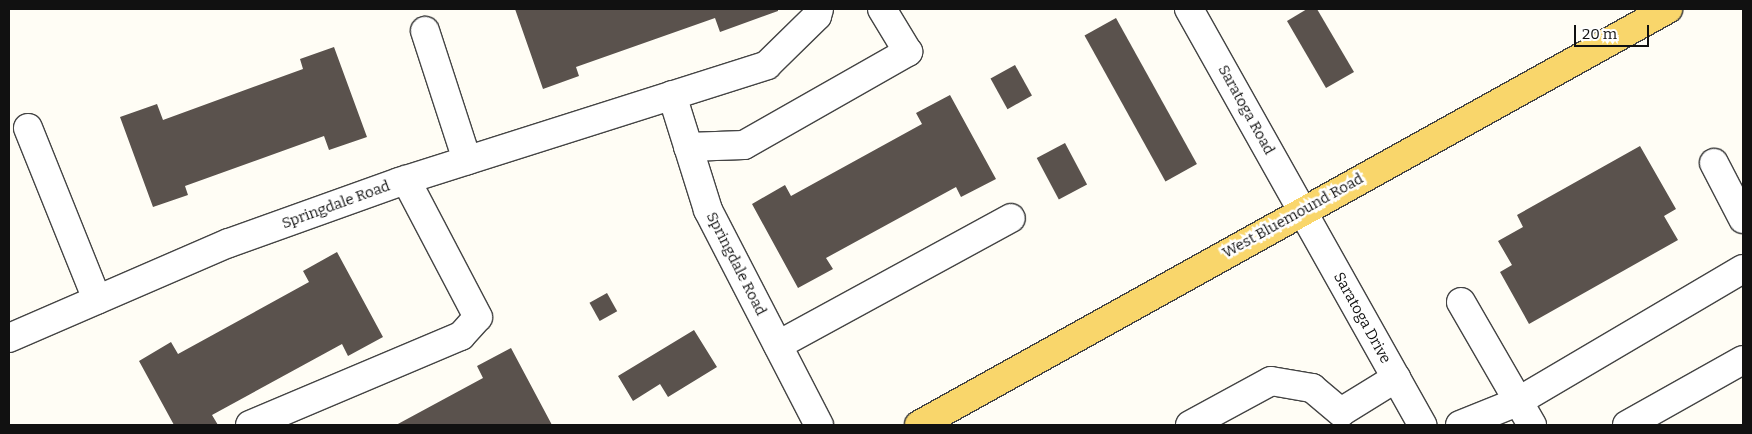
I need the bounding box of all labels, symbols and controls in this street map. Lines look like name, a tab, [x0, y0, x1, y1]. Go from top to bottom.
scale bar	[1577, 15, 1652, 47]
text: 20 m	[1582, 25, 1617, 43]
street label: Saratoga Road	[1214, 62, 1278, 158]
street label: West Bluemound Road	[1219, 170, 1367, 262]
street label: Springdale Road	[279, 177, 393, 233]
street label: Springdale Road	[702, 209, 770, 319]
street label: Saratoga Drive	[1330, 269, 1394, 367]

